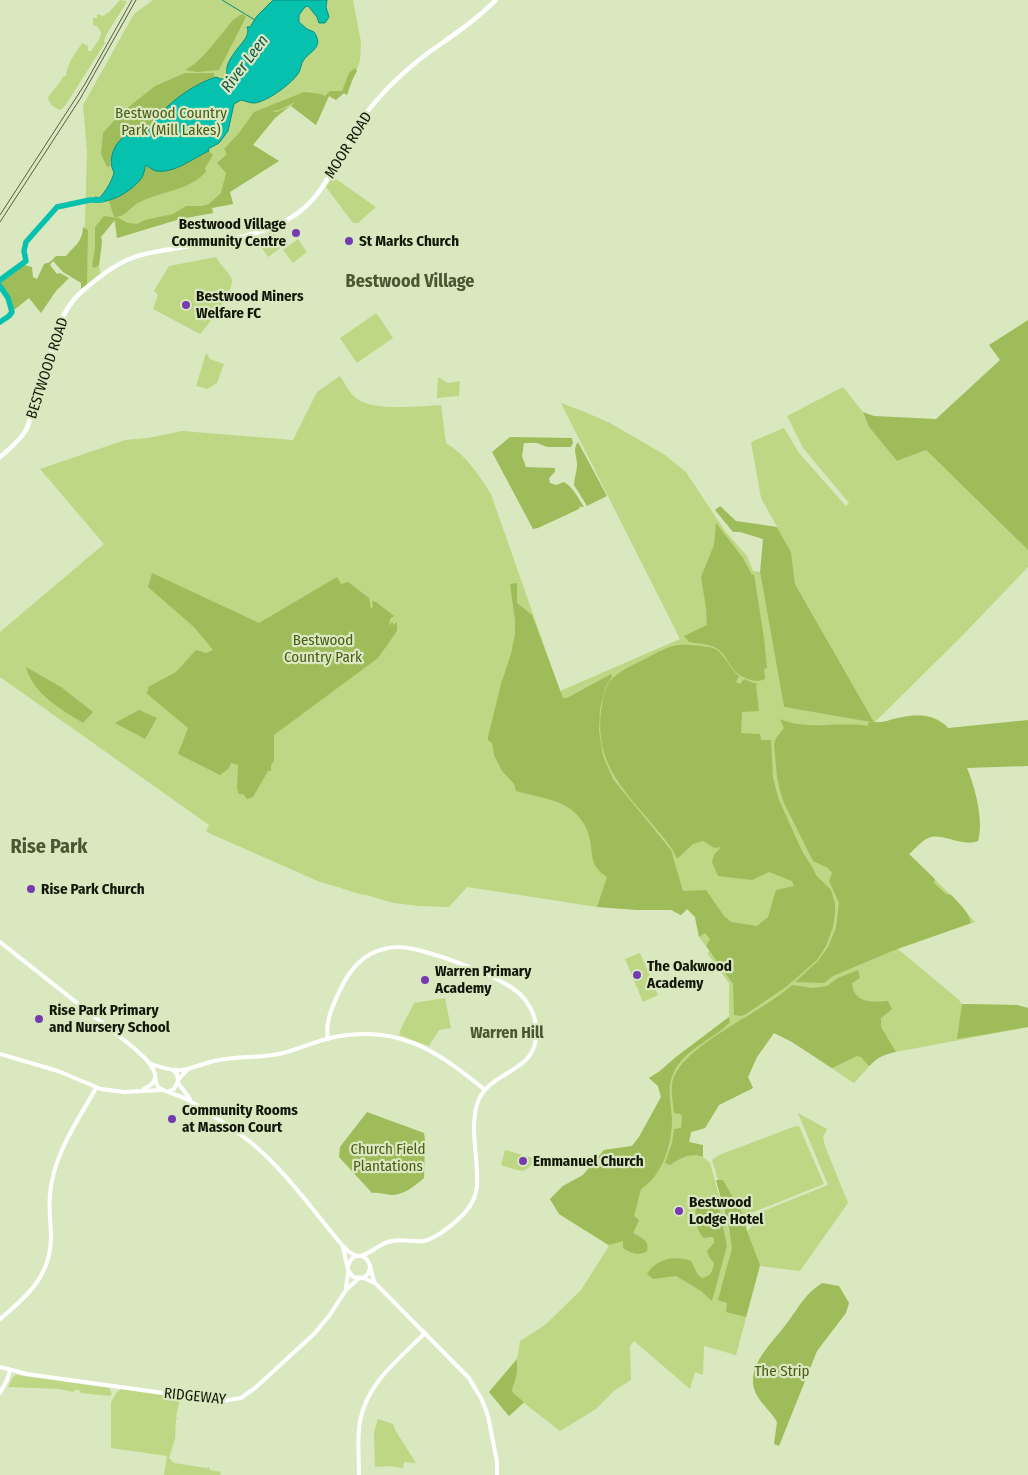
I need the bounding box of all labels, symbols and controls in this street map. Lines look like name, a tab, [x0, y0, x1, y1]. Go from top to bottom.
water label: River Leen	[217, 31, 272, 96]
park label: Bestwood Country Park (Mill Lakes)	[115, 104, 227, 139]
street label: MOOR ROAD	[320, 108, 376, 182]
place label: Bestwood Village Community Centre	[172, 215, 286, 250]
marker: Bestwood Village Community Centre	[290, 227, 302, 239]
place label: St Marks Church	[359, 232, 459, 250]
marker: St Marks Church	[343, 235, 355, 247]
district label: Bestwood Village	[346, 270, 474, 292]
place label: Bestwood Miners Welfare FC	[196, 287, 304, 322]
marker: Bestwood Miners Welfare FC	[180, 299, 192, 311]
street label: BESTWOOD ROAD	[22, 315, 72, 421]
park label: Bestwood Country Park	[284, 631, 362, 666]
district label: Rise Park	[11, 834, 88, 858]
place label: Rise Park Church	[41, 880, 145, 898]
marker: Rise Park Church	[25, 883, 37, 895]
place label: The Oakwood Academy	[646, 957, 732, 992]
place label: Warren Primary Academy	[434, 962, 532, 997]
marker: The Oakwood Academy	[631, 969, 643, 981]
marker: Warren Primary Academy	[419, 974, 431, 986]
place label: Rise Park Primary and Nursery School	[49, 1001, 171, 1036]
marker: Rise Park Primary and Nursery School	[33, 1013, 45, 1025]
district label: Warren Hill	[470, 1023, 544, 1042]
place label: Community Rooms at Masson Court	[182, 1101, 298, 1136]
marker: Community Rooms at Masson Court	[166, 1113, 178, 1125]
park label: Church Field Plantations	[350, 1140, 426, 1175]
place label: Emmanuel Church	[533, 1152, 644, 1170]
marker: Emmanuel Church	[517, 1155, 529, 1167]
place label: Bestwood Lodge Hotel	[689, 1193, 764, 1228]
marker: Bestwood Lodge Hotel	[673, 1205, 685, 1217]
park label: The Strip	[754, 1362, 810, 1380]
street label: RIDGEWAY	[163, 1384, 227, 1408]

